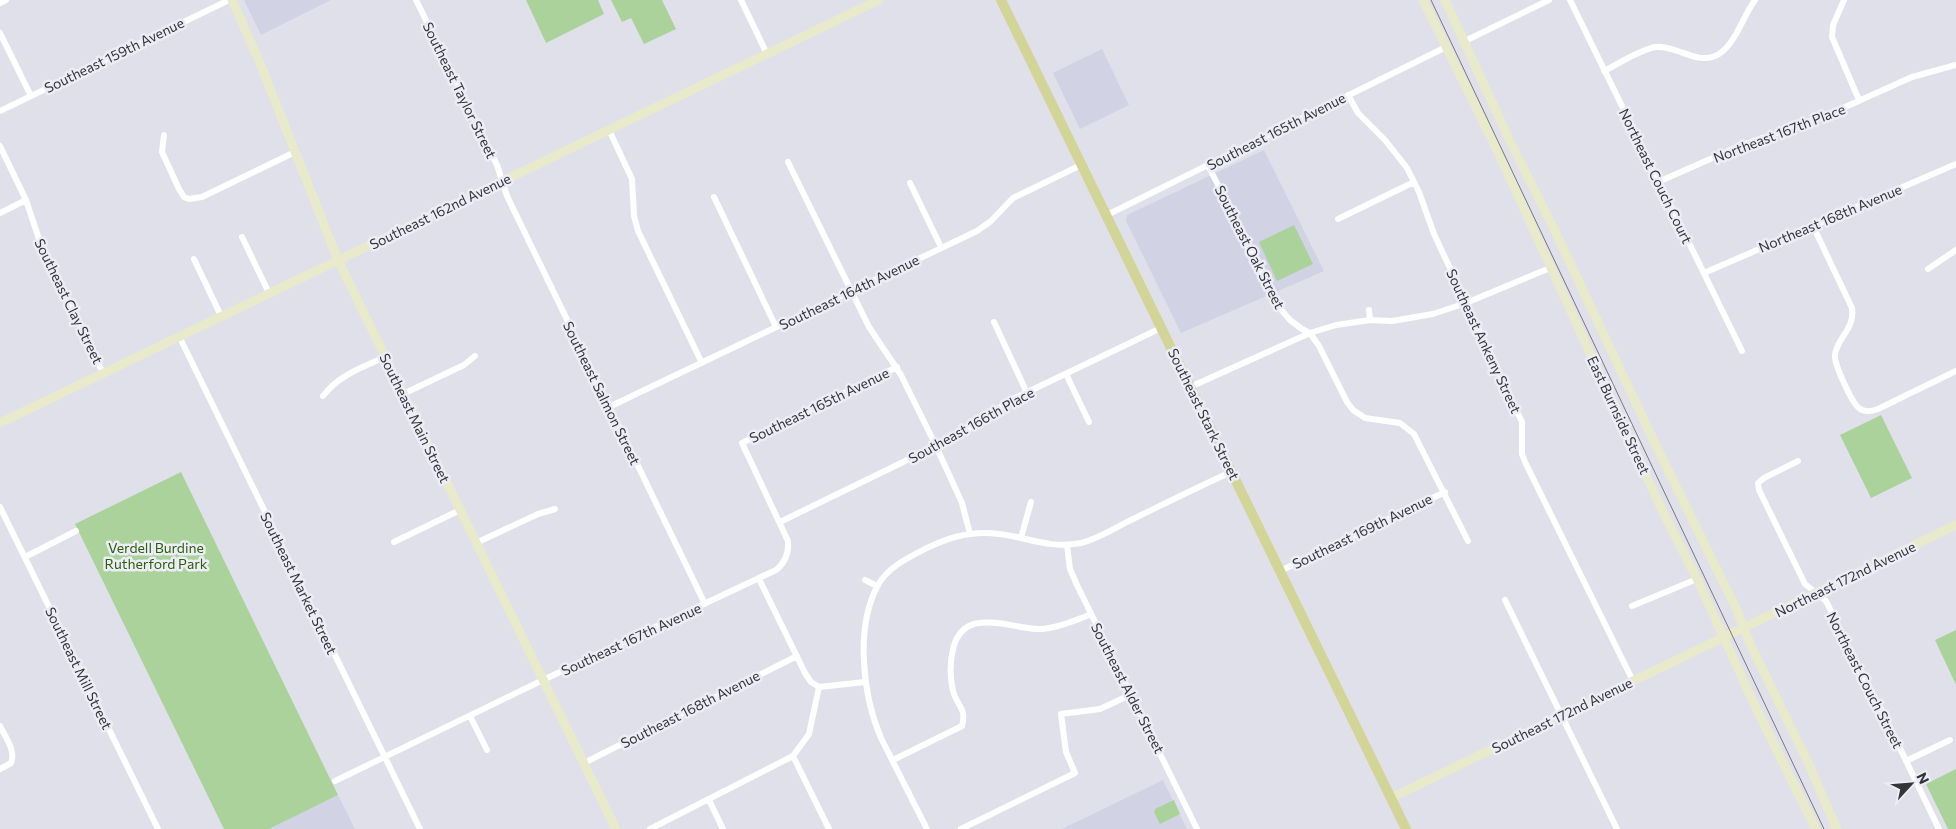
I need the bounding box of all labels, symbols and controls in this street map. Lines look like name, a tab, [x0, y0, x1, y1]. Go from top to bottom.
street label: Southeast 159th Avenue	[41, 14, 187, 96]
street label: Southeast Taylor Street	[420, 19, 501, 161]
street label: Southeast 165th Avenue	[1204, 89, 1348, 173]
street label: Northeast 167th Place	[1711, 100, 1847, 166]
street label: Northeast Couch Court	[1616, 106, 1696, 247]
street label: Southeast 162nd Avenue	[366, 169, 514, 253]
street label: Northeast 168th Avenue	[1756, 180, 1904, 256]
street label: Southeast Oak Street	[1212, 182, 1289, 312]
street label: Southeast Clay Street	[31, 236, 107, 367]
street label: Southeast 164th Avenue	[776, 251, 922, 333]
street label: Southeast Ankeny Street	[1443, 266, 1525, 416]
street label: Southeast Salmon Street	[560, 318, 644, 468]
street label: Southeast Stark Street	[1165, 345, 1243, 483]
street label: Southeast Main Street	[376, 350, 454, 486]
street label: East Burnside Street	[1584, 353, 1654, 477]
street label: Southeast 165th Avenue	[746, 364, 892, 446]
street label: Southeast 166th Place	[905, 383, 1037, 467]
street label: Southeast 169th Avenue	[1289, 490, 1435, 572]
street label: Southeast Market Street	[257, 509, 341, 657]
street label: Northeast 172nd Avenue	[1772, 538, 1918, 620]
park label: Verdell Burdine Rutherford Park	[105, 539, 208, 572]
street label: Southeast 167th Avenue	[558, 599, 704, 679]
street label: Southeast Mill Street	[42, 604, 116, 732]
street label: Northeast Couch Street	[1823, 609, 1907, 751]
street label: Southeast Alder Street	[1088, 620, 1168, 756]
street label: Southeast 168th Avenue	[618, 667, 762, 751]
street label: Southeast 172nd Avenue	[1489, 674, 1635, 756]
north arrow	[1886, 759, 1936, 809]
text: N	[1913, 770, 1933, 787]

